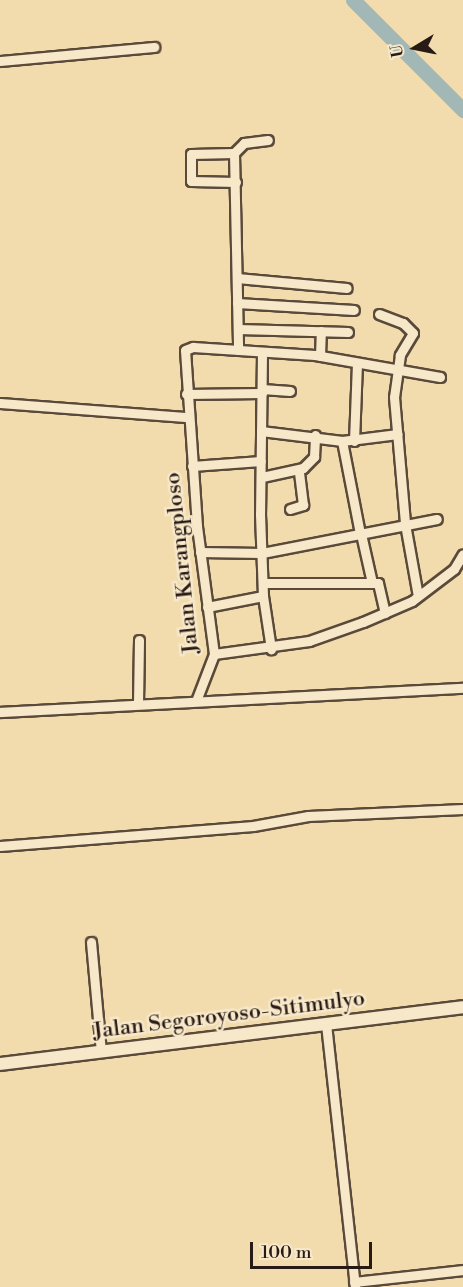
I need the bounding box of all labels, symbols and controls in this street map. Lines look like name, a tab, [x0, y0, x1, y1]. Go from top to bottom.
north arrow	[385, 18, 445, 78]
text: U	[386, 43, 408, 59]
street label: Jalan Karangploso	[159, 471, 205, 655]
street label: Jalan Segoroyoso-Sitimulyo	[91, 985, 367, 1045]
scale bar	[253, 1230, 374, 1268]
text: 100 m	[261, 1241, 312, 1264]

